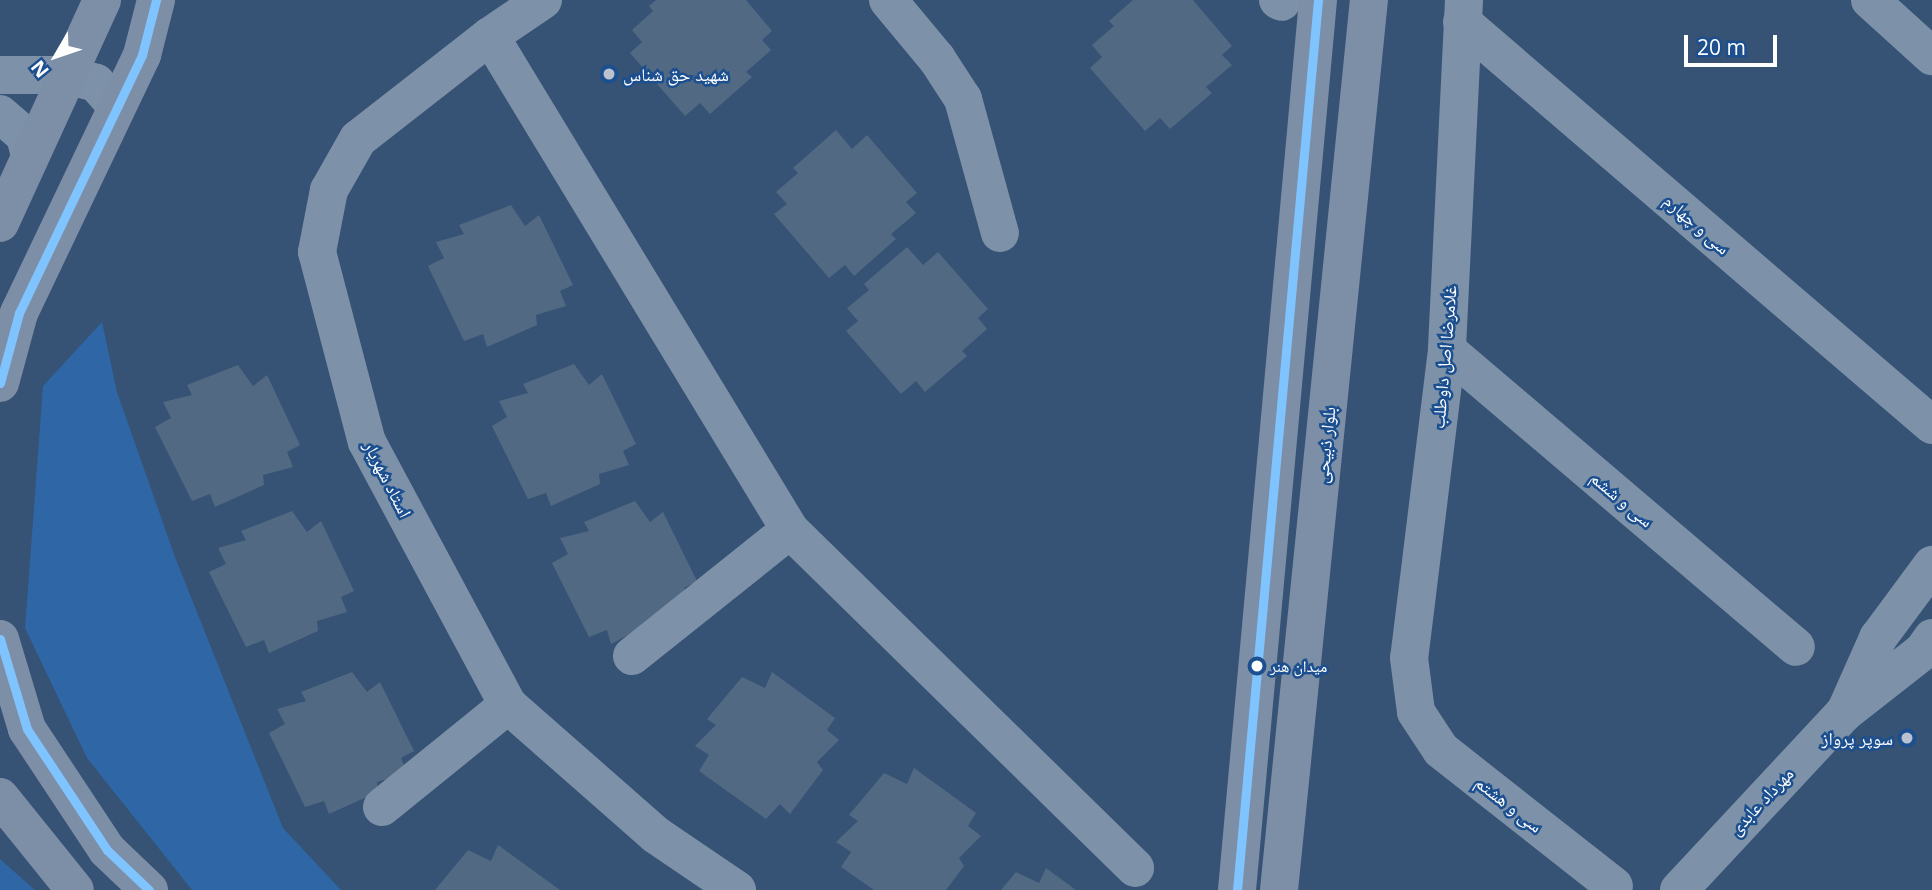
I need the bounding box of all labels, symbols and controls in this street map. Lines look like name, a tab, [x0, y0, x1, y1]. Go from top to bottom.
north arrow	[21, 21, 91, 91]
scale bar	[1687, 21, 1780, 65]
text: 20 m	[1697, 33, 1746, 61]
text: N	[25, 55, 55, 83]
place label: شهید حق شناس	[623, 63, 729, 85]
marker: شهید حق شناس	[601, 66, 617, 82]
street label: سی و چهارم	[1660, 189, 1734, 259]
street label: غلامرضا اصل داوطلب	[1427, 284, 1461, 430]
street label: بلوار ذبیحی	[1310, 406, 1340, 484]
street label: استاد شهریار	[360, 437, 416, 521]
street label: سی و ششم	[1586, 467, 1658, 531]
place label: میدان هنر	[1270, 656, 1327, 676]
marker: میدان هنر	[1250, 659, 1264, 673]
place label: سوپر پرواز	[1822, 727, 1893, 749]
marker: سوپر پرواز	[1899, 730, 1915, 746]
street label: مهرداد عابدی	[1724, 763, 1798, 839]
street label: سی و هشتم	[1471, 771, 1547, 837]

